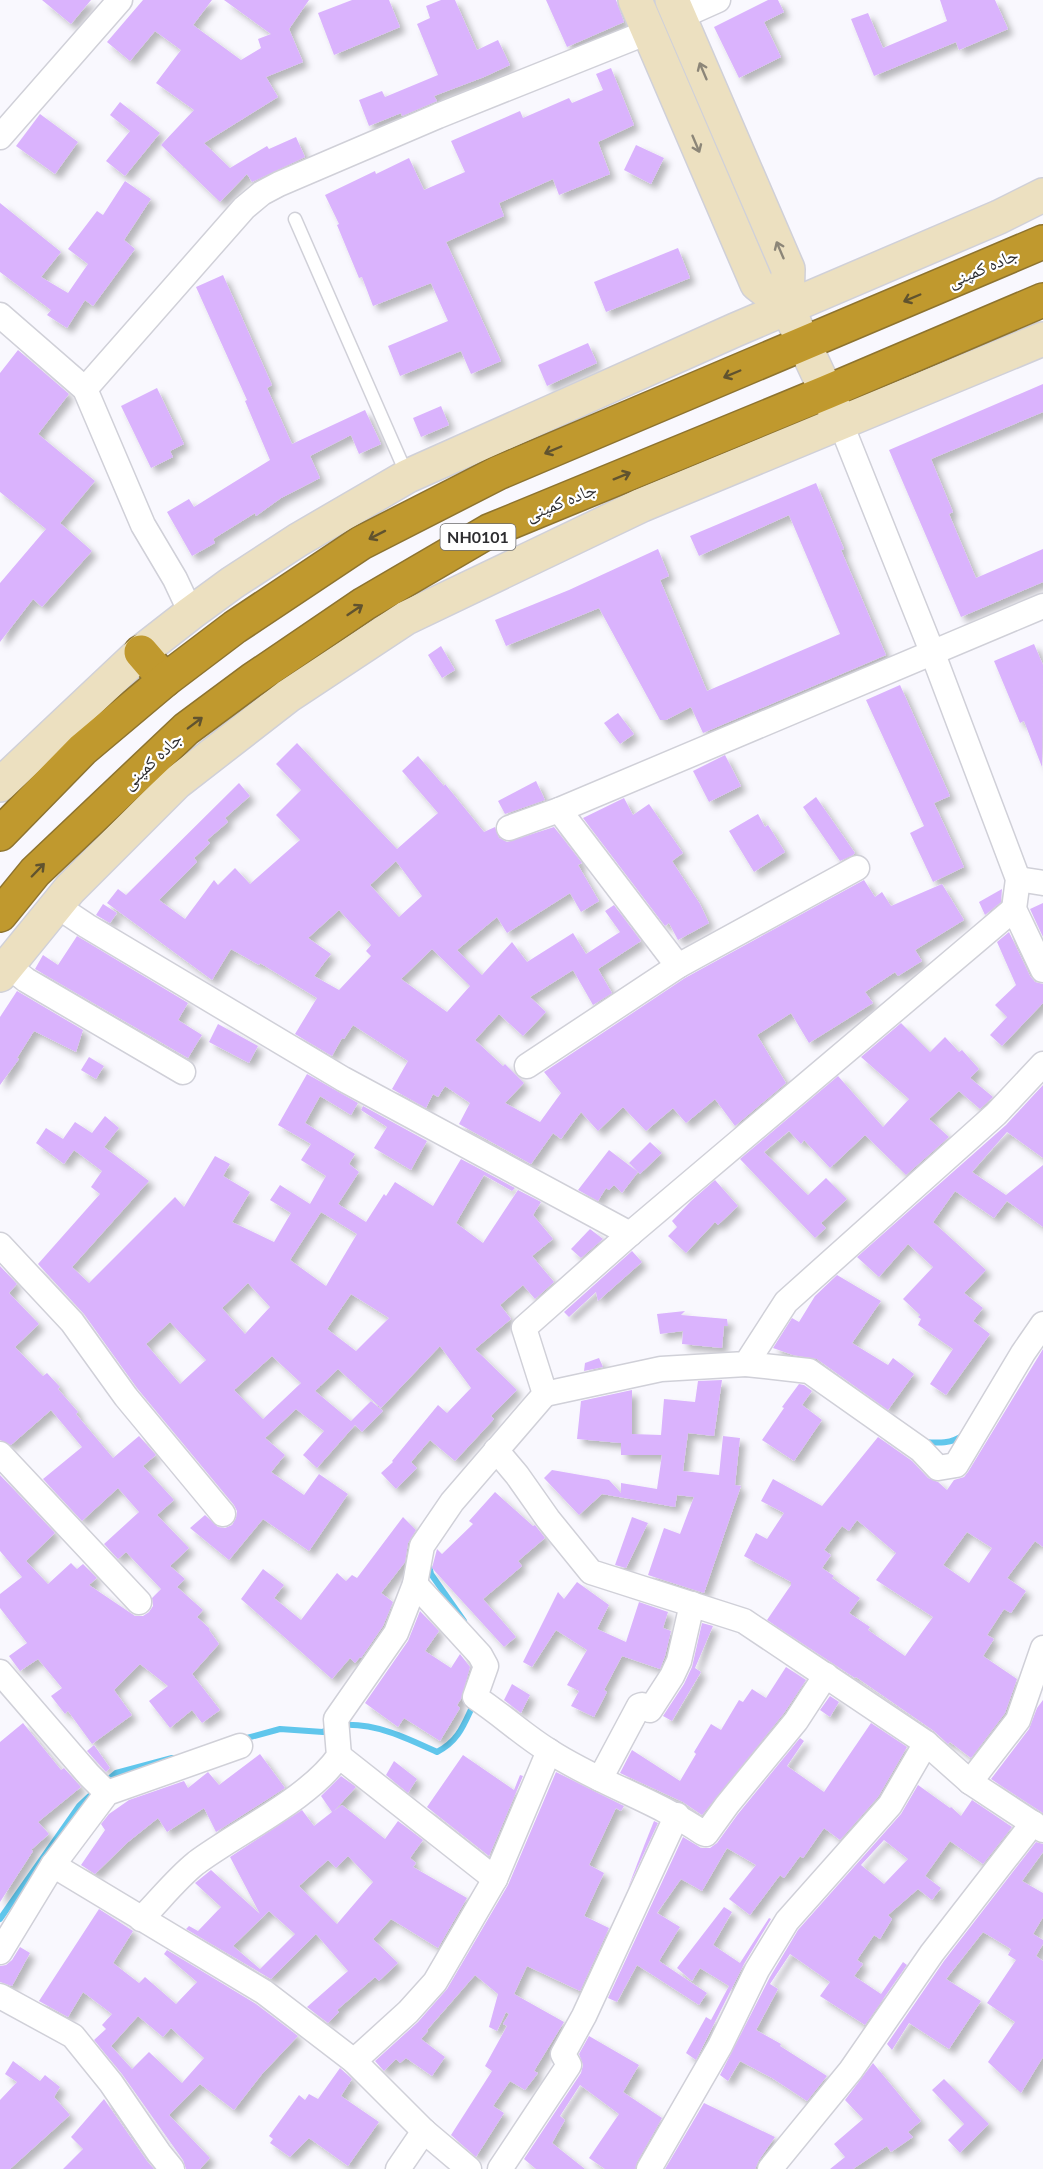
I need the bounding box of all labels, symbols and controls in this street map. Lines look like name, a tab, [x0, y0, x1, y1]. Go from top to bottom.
one-way arrow	[697, 62, 708, 81]
one-way arrow	[691, 134, 702, 152]
one-way arrow	[774, 242, 785, 260]
street label: جاده کمپنی	[944, 242, 1022, 293]
one-way arrow	[903, 293, 922, 304]
one-way arrow	[724, 369, 742, 380]
one-way arrow	[544, 445, 562, 456]
one-way arrow	[612, 470, 631, 481]
street label: جاده کمپنی	[522, 477, 600, 526]
road number: NH0101	[440, 524, 516, 550]
one-way arrow	[369, 530, 387, 541]
one-way arrow	[346, 604, 363, 617]
one-way arrow	[187, 716, 203, 729]
street label: جاده کمپنی	[117, 727, 187, 795]
one-way arrow	[30, 863, 45, 878]

